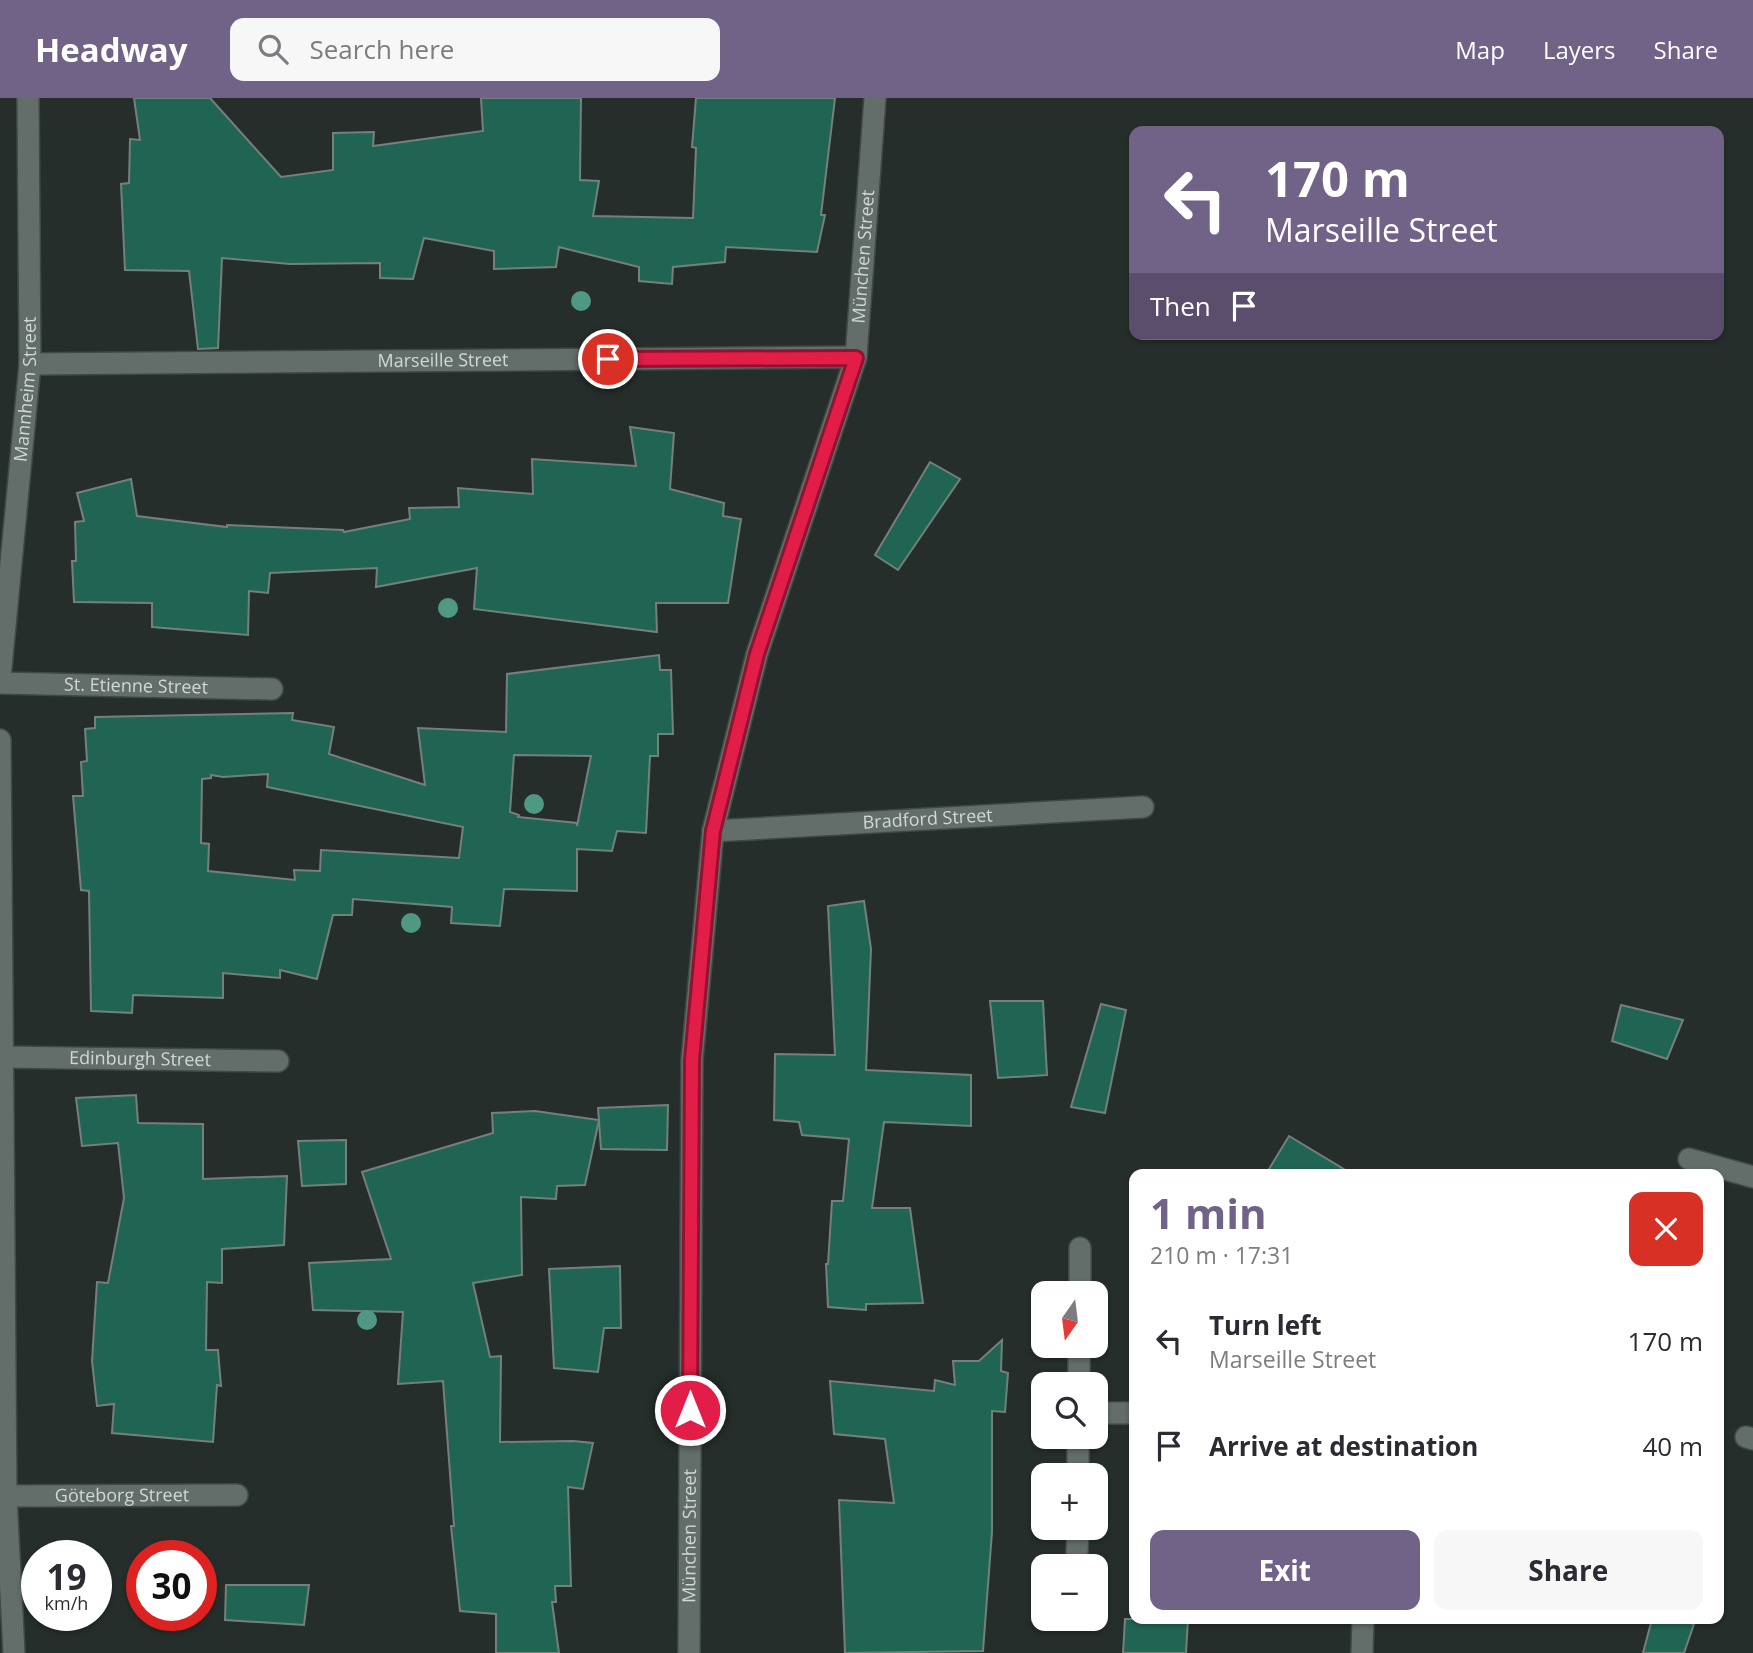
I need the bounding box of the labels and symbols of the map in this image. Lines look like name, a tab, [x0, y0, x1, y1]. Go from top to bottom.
street label: München Street	[845, 189, 879, 324]
street label: Mannheim Street	[8, 317, 41, 463]
pin	[578, 329, 638, 389]
street label: Marseille Street	[377, 347, 509, 372]
street label: St. Etienne Street	[64, 671, 208, 699]
street label: Bradford Street	[862, 802, 993, 834]
street label: Edinburgh Street	[69, 1045, 211, 1071]
north arrow	[1031, 1281, 1108, 1358]
position arrow	[653, 1373, 727, 1447]
street label: München Street	[676, 1469, 701, 1603]
street label: Göteborg Street	[55, 1482, 189, 1507]
speed limit sign: 30	[126, 1540, 217, 1631]

